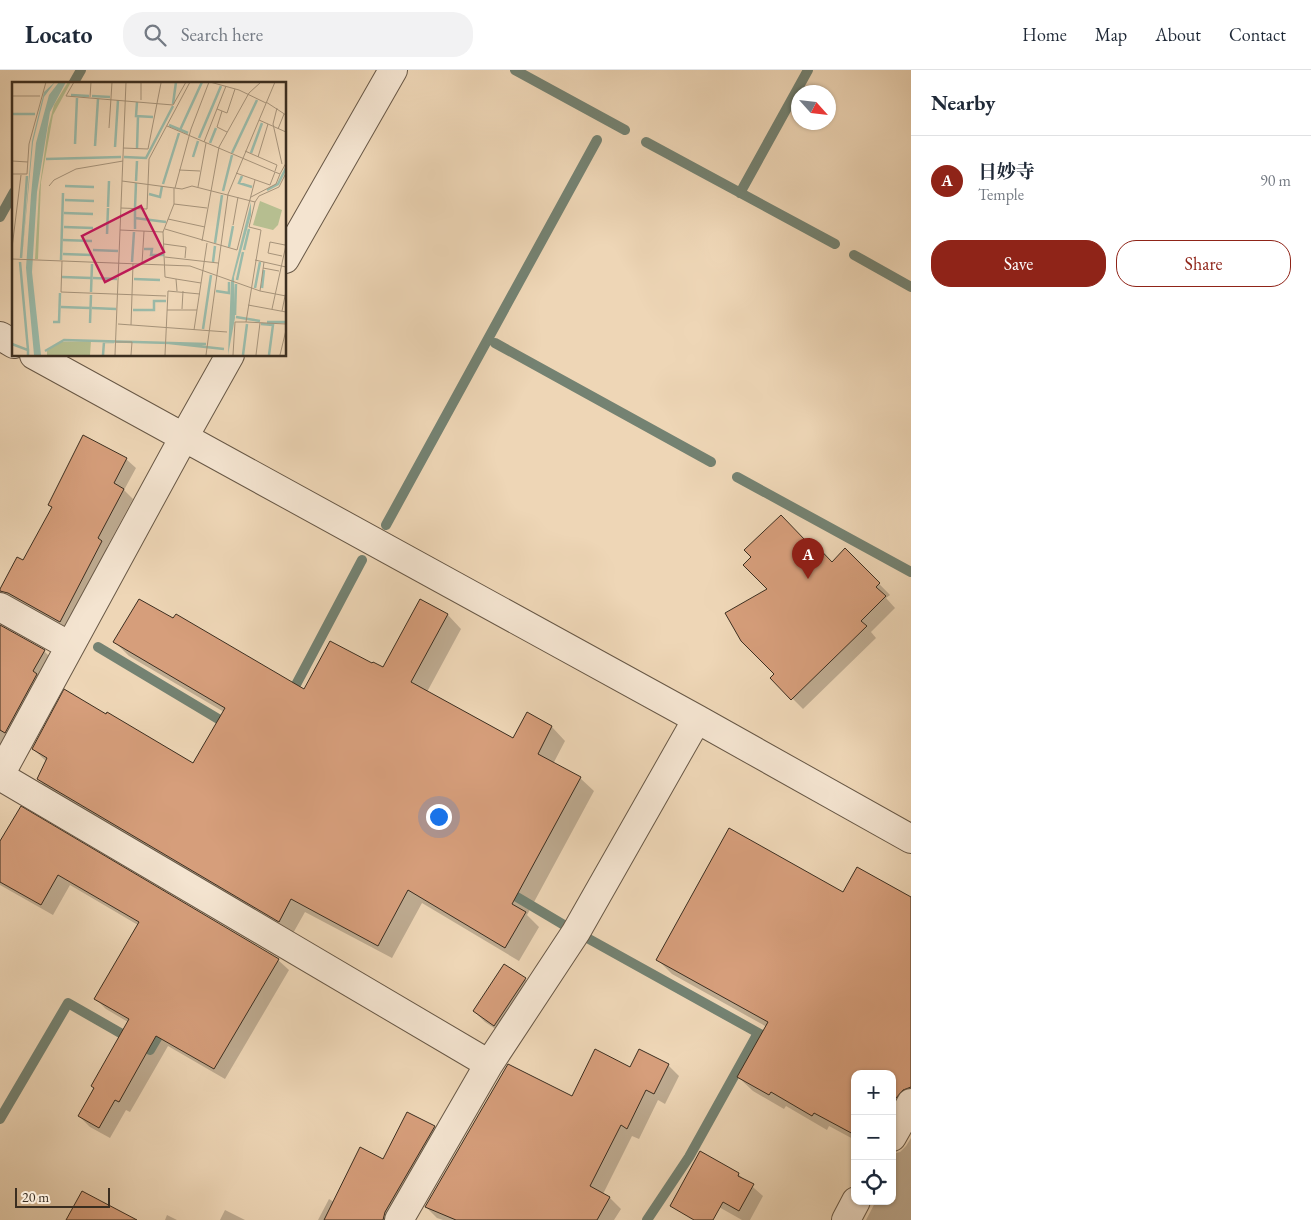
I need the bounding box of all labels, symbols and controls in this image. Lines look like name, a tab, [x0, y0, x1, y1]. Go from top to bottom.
search box	[123, 12, 473, 57]
text: Locato	[25, 19, 93, 50]
icon: search	[141, 21, 169, 49]
text: Search here	[181, 22, 263, 47]
text: Home	[1022, 23, 1067, 46]
text: Map	[1095, 23, 1127, 46]
text: About	[1155, 23, 1201, 46]
text: Contact	[1229, 23, 1286, 46]
inset map	[12, 82, 286, 356]
north arrow	[791, 85, 836, 130]
text: Nearby	[931, 89, 995, 116]
text: 日妙寺	[978, 159, 1035, 184]
text: A	[941, 170, 953, 191]
text: 90 m	[1260, 170, 1291, 191]
text: Temple	[978, 184, 1024, 205]
button: Save	[931, 240, 1106, 287]
button: Share	[1116, 240, 1291, 287]
pin: A	[792, 538, 824, 579]
your location	[426, 804, 452, 830]
map controls	[851, 1070, 896, 1205]
button: +	[851, 1070, 896, 1115]
button: −	[851, 1115, 896, 1160]
button: locate	[851, 1160, 896, 1205]
scale bar	[15, 1185, 110, 1208]
text: 20 m	[22, 1188, 49, 1206]

